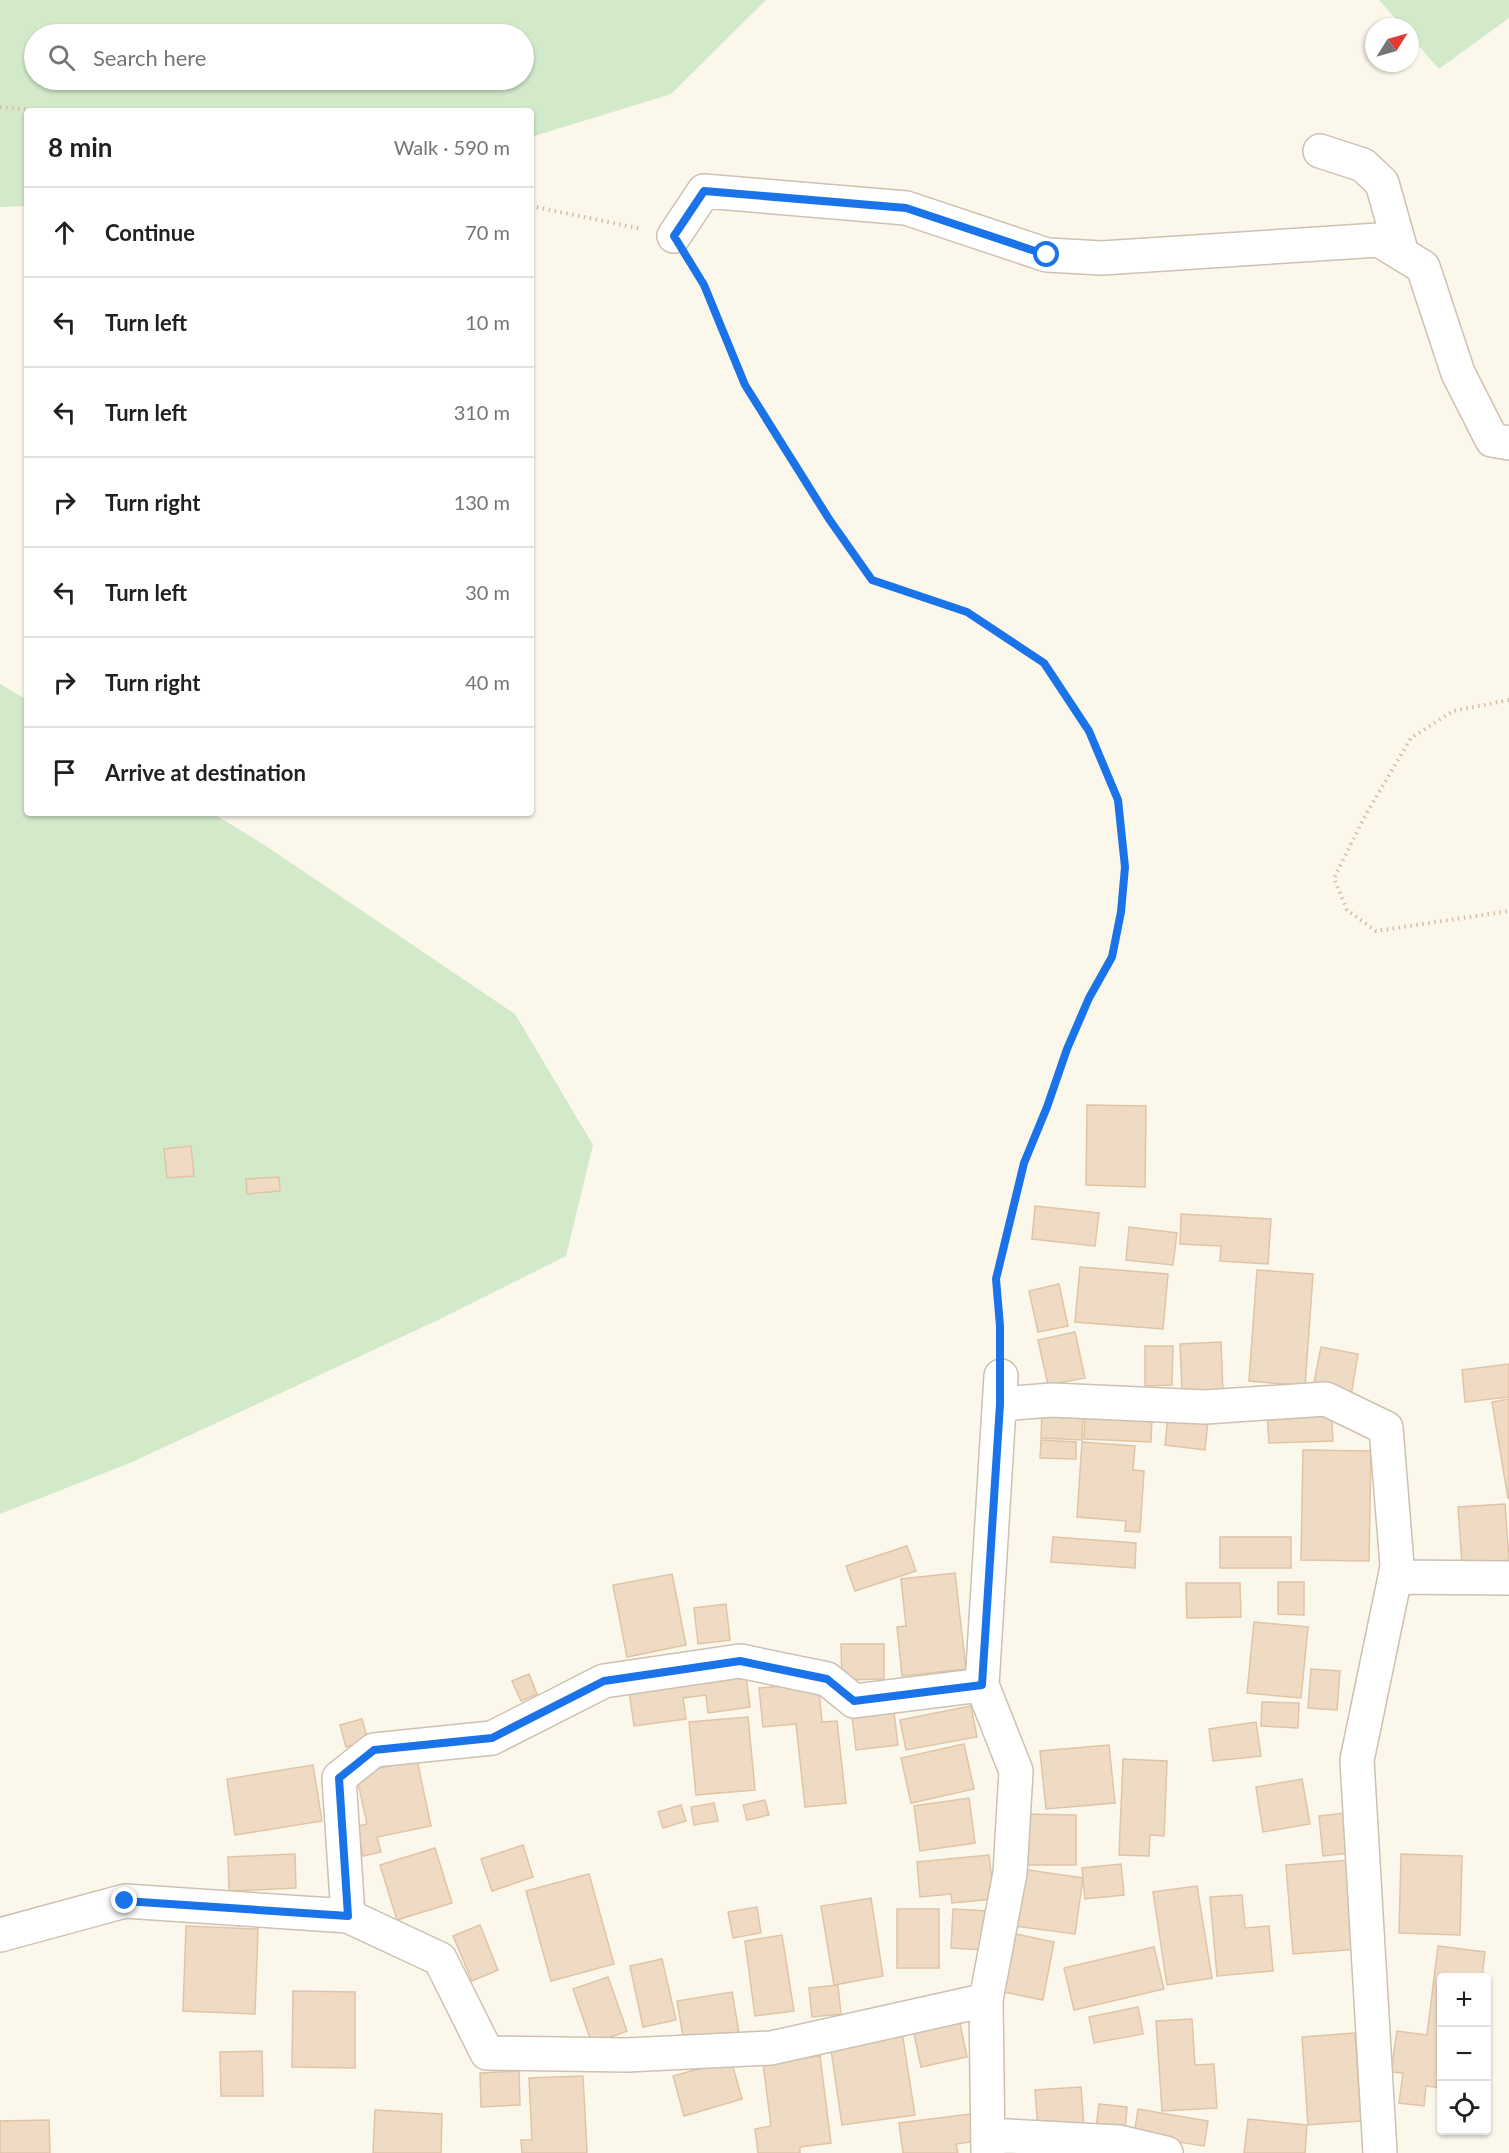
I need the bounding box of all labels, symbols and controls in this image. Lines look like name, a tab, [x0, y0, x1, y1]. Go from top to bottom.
north arrow	[1365, 18, 1419, 72]
search box	[24, 24, 534, 90]
icon: search	[45, 41, 78, 74]
text: Search here	[93, 44, 206, 71]
text: 8 min	[48, 131, 112, 163]
text: Walk · 590 m	[394, 135, 510, 159]
icon: ahead	[48, 216, 81, 249]
text: Continue	[105, 219, 195, 246]
text: 70 m	[465, 220, 510, 244]
route start	[1033, 241, 1059, 267]
icon: left	[48, 306, 81, 339]
text: Turn left	[105, 309, 187, 336]
text: 10 m	[465, 310, 510, 334]
icon: left	[48, 396, 81, 429]
text: Turn left	[105, 399, 187, 426]
text: 310 m	[454, 400, 510, 424]
icon: right	[48, 486, 81, 519]
text: Turn right	[105, 489, 200, 516]
text: 130 m	[454, 490, 510, 514]
icon: left	[48, 576, 81, 609]
text: Turn left	[105, 579, 187, 606]
text: 30 m	[465, 580, 510, 604]
icon: right	[48, 666, 81, 699]
text: Turn right	[105, 669, 200, 696]
text: 40 m	[465, 670, 510, 694]
icon: arrive	[48, 756, 81, 789]
text: Arrive at destination	[105, 759, 306, 786]
route end	[111, 1887, 137, 1913]
map controls	[1437, 1973, 1491, 2135]
button: +	[1437, 1973, 1491, 2027]
button: −	[1437, 2027, 1491, 2081]
button: locate	[1437, 2081, 1491, 2135]

